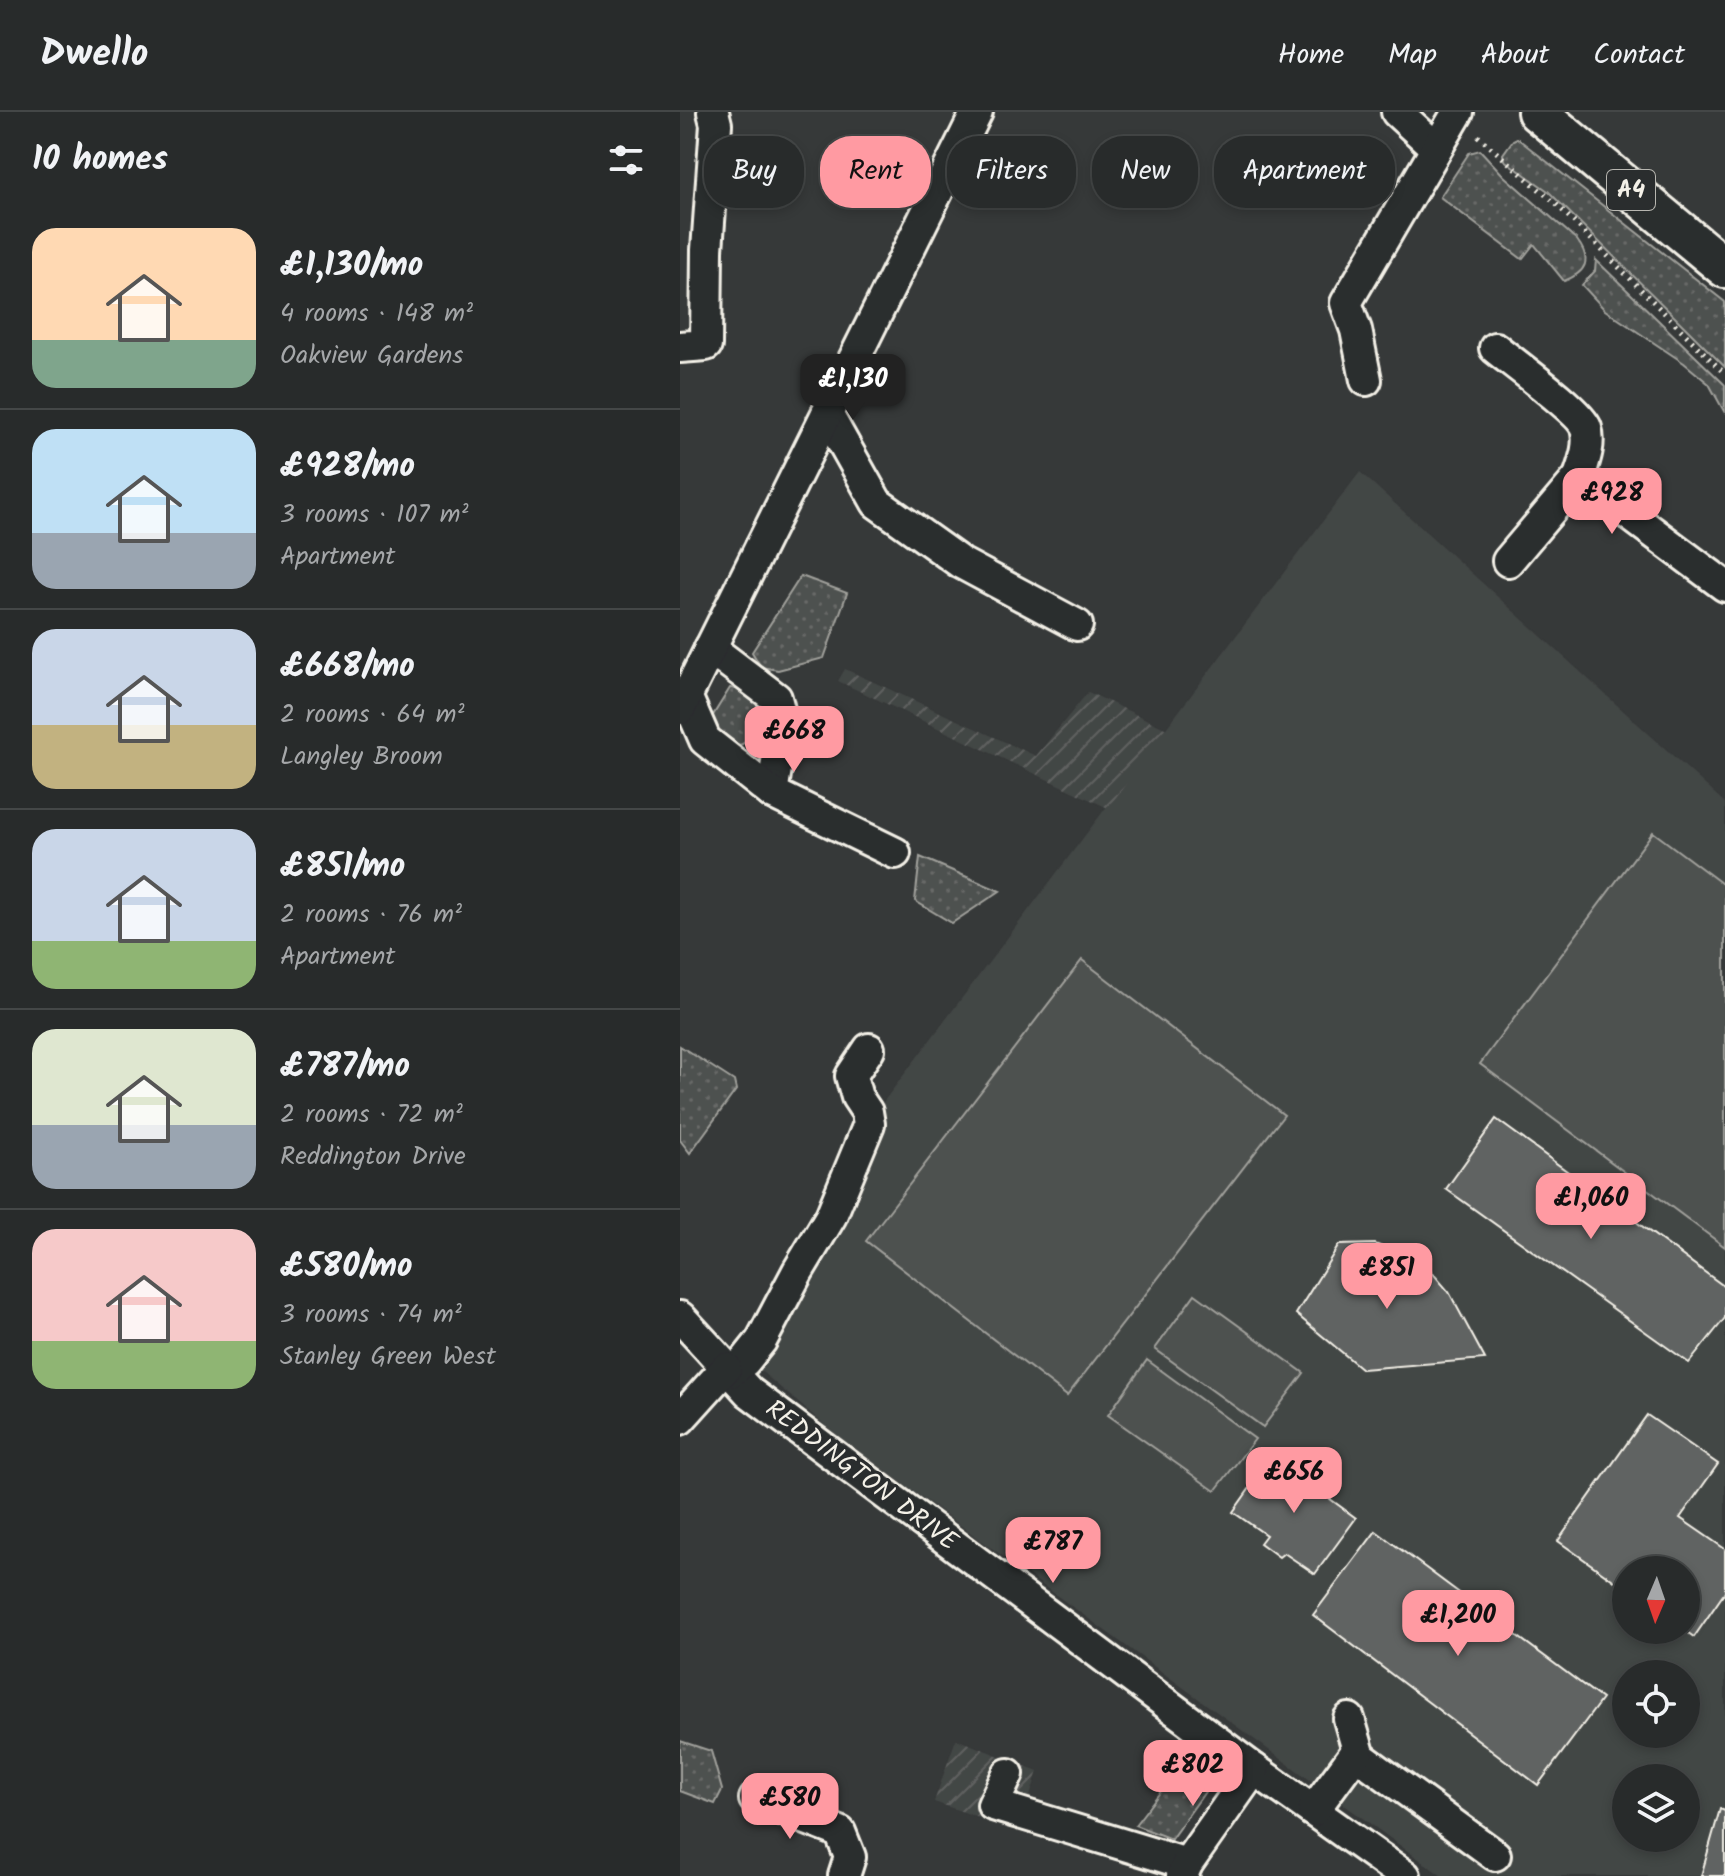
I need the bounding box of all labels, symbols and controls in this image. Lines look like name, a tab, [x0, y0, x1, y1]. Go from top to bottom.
text: Dwello	[40, 25, 148, 85]
text: Home	[1278, 33, 1344, 78]
text: Map	[1388, 33, 1437, 78]
text: About	[1481, 33, 1549, 78]
text: Contact	[1593, 33, 1685, 78]
text: 10 homes	[32, 133, 168, 187]
chip: Buy	[704, 136, 804, 208]
chip: Rent	[820, 136, 931, 208]
chip: Filters	[947, 136, 1076, 208]
chip: New	[1092, 136, 1198, 208]
chip: Apartment	[1214, 136, 1395, 208]
icon: filters	[604, 138, 648, 182]
road number: A4	[1607, 170, 1655, 210]
text: £1,130/mo	[280, 239, 423, 293]
icon: home	[96, 260, 192, 356]
text: 4 rooms · 148 m²	[280, 293, 473, 335]
text: Oakview Gardens	[280, 335, 463, 377]
pin: £1,130	[788, 354, 918, 422]
text: £1,130	[818, 359, 888, 401]
text: £928/mo	[280, 440, 415, 494]
icon: home	[96, 461, 192, 557]
pin: £928	[1565, 468, 1659, 536]
text: £928	[1581, 473, 1643, 515]
text: 3 rooms · 107 m²	[280, 494, 469, 536]
text: Apartment	[280, 536, 395, 578]
text: £668/mo	[280, 640, 415, 694]
icon: home	[96, 661, 192, 757]
text: 2 rooms · 64 m²	[280, 694, 464, 736]
pin: £668	[747, 706, 841, 774]
text: £668	[763, 711, 825, 753]
text: Langley Broom	[280, 736, 443, 778]
text: £851/mo	[280, 840, 405, 894]
icon: home	[96, 861, 192, 957]
text: 2 rooms · 76 m²	[280, 894, 462, 936]
text: Apartment	[280, 936, 395, 978]
text: £787/mo	[280, 1040, 410, 1094]
icon: home	[96, 1061, 192, 1157]
text: 2 rooms · 72 m²	[280, 1094, 463, 1136]
text: Reddington Drive	[280, 1136, 466, 1178]
pin: £1,060	[1526, 1173, 1656, 1241]
text: £1,060	[1554, 1178, 1628, 1220]
text: £580/mo	[280, 1240, 413, 1294]
pin: £851	[1340, 1243, 1434, 1311]
text: £851	[1359, 1248, 1415, 1290]
icon: home	[96, 1261, 192, 1357]
text: 3 rooms · 74 m²	[280, 1294, 462, 1336]
text: Stanley Green West	[280, 1336, 496, 1378]
street label: REDDINGTON DRIVE	[756, 1389, 967, 1563]
pin: £656	[1247, 1447, 1341, 1515]
text: £656	[1264, 1452, 1324, 1494]
pin: £787	[1006, 1517, 1100, 1585]
text: £787	[1024, 1522, 1082, 1564]
north arrow	[1612, 1556, 1700, 1644]
map controls	[1612, 1556, 1700, 1852]
pin: £1,200	[1393, 1590, 1523, 1658]
text: £1,200	[1420, 1595, 1496, 1637]
button: locate	[1612, 1660, 1700, 1748]
pin: £802	[1146, 1740, 1240, 1808]
text: £802	[1162, 1745, 1224, 1787]
button: layers	[1612, 1764, 1700, 1852]
pin: £580	[743, 1773, 837, 1841]
text: £580	[760, 1778, 820, 1820]

